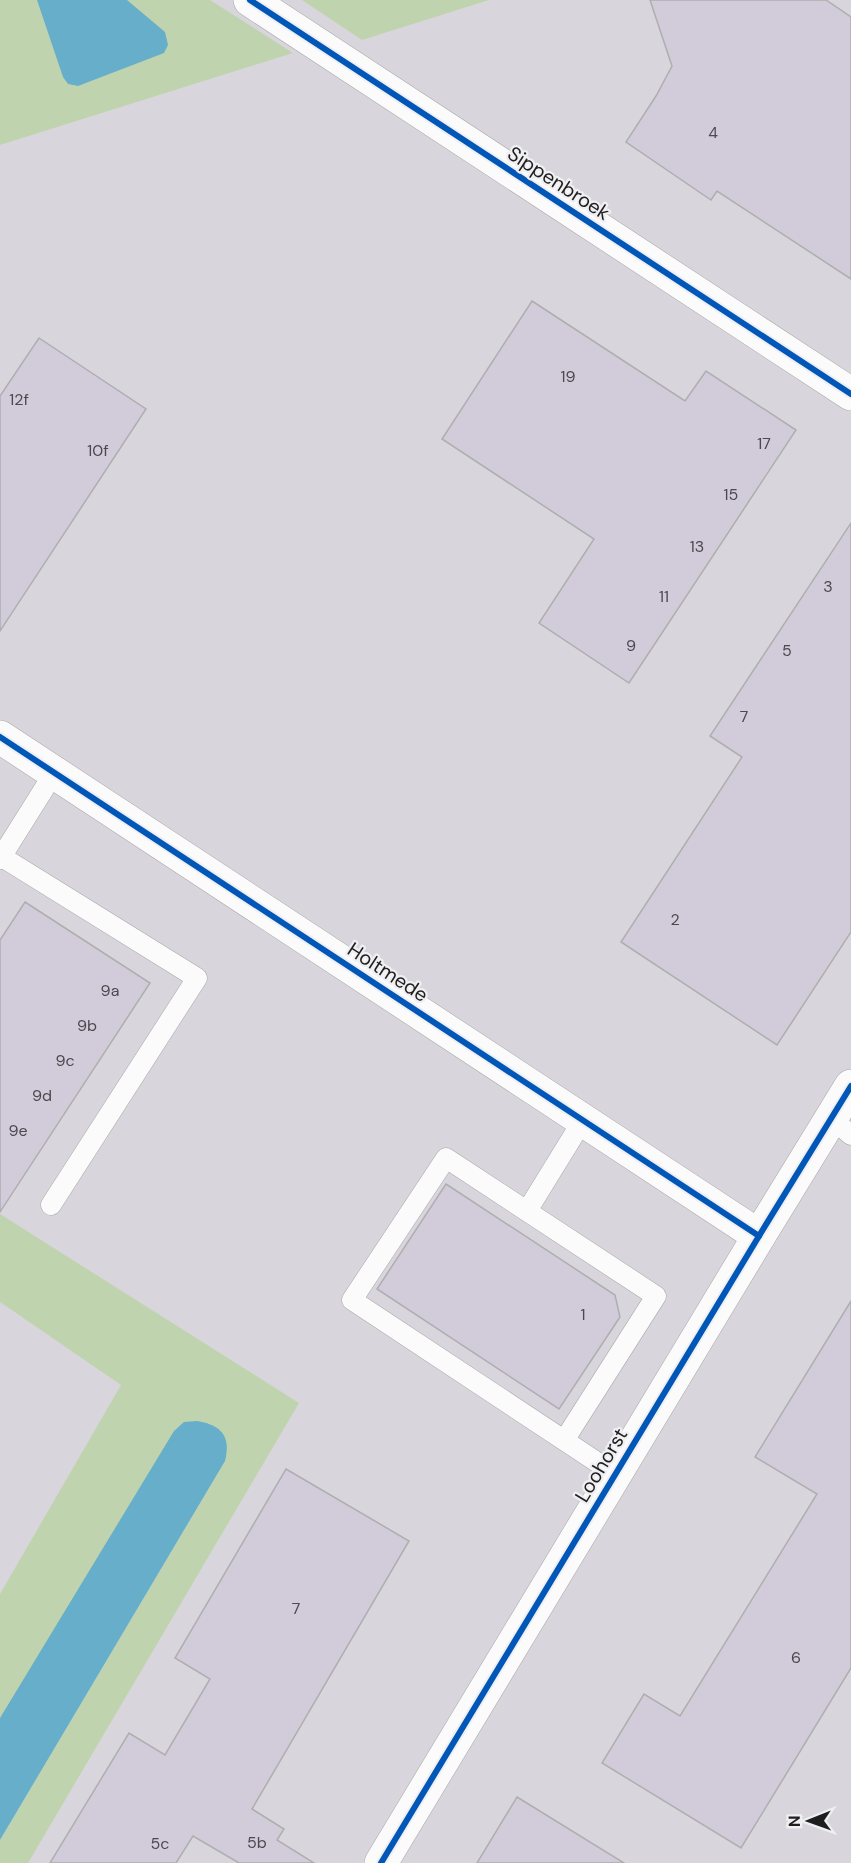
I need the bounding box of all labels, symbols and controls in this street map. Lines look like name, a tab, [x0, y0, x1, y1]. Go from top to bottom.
house number: 4	[708, 122, 718, 143]
street label: Sippenbroek	[503, 140, 615, 226]
house number: 19	[560, 366, 576, 387]
house number: 12f	[9, 389, 29, 410]
house number: 17	[757, 433, 771, 454]
house number: 10f	[87, 440, 109, 461]
house number: 15	[724, 484, 738, 505]
house number: 13	[690, 536, 704, 557]
house number: 3	[823, 576, 833, 597]
house number: 11	[659, 586, 669, 607]
house number: 9	[626, 635, 636, 656]
house number: 5	[782, 640, 792, 661]
house number: 7	[740, 706, 748, 727]
house number: 2	[670, 909, 680, 930]
street label: Holtmede	[343, 936, 433, 1008]
house number: 9a	[101, 980, 119, 1001]
house number: 9b	[77, 1015, 97, 1036]
house number: 9c	[55, 1050, 75, 1071]
house number: 9d	[32, 1085, 52, 1106]
house number: 9e	[8, 1120, 28, 1141]
house number: 1	[581, 1304, 586, 1325]
street label: Loohorst	[569, 1423, 633, 1507]
house number: 7	[292, 1598, 300, 1619]
house number: 6	[791, 1647, 801, 1668]
north arrow	[779, 1791, 839, 1851]
text: N	[784, 1815, 805, 1827]
house number: 5b	[247, 1832, 267, 1853]
house number: 5c	[151, 1833, 169, 1854]

